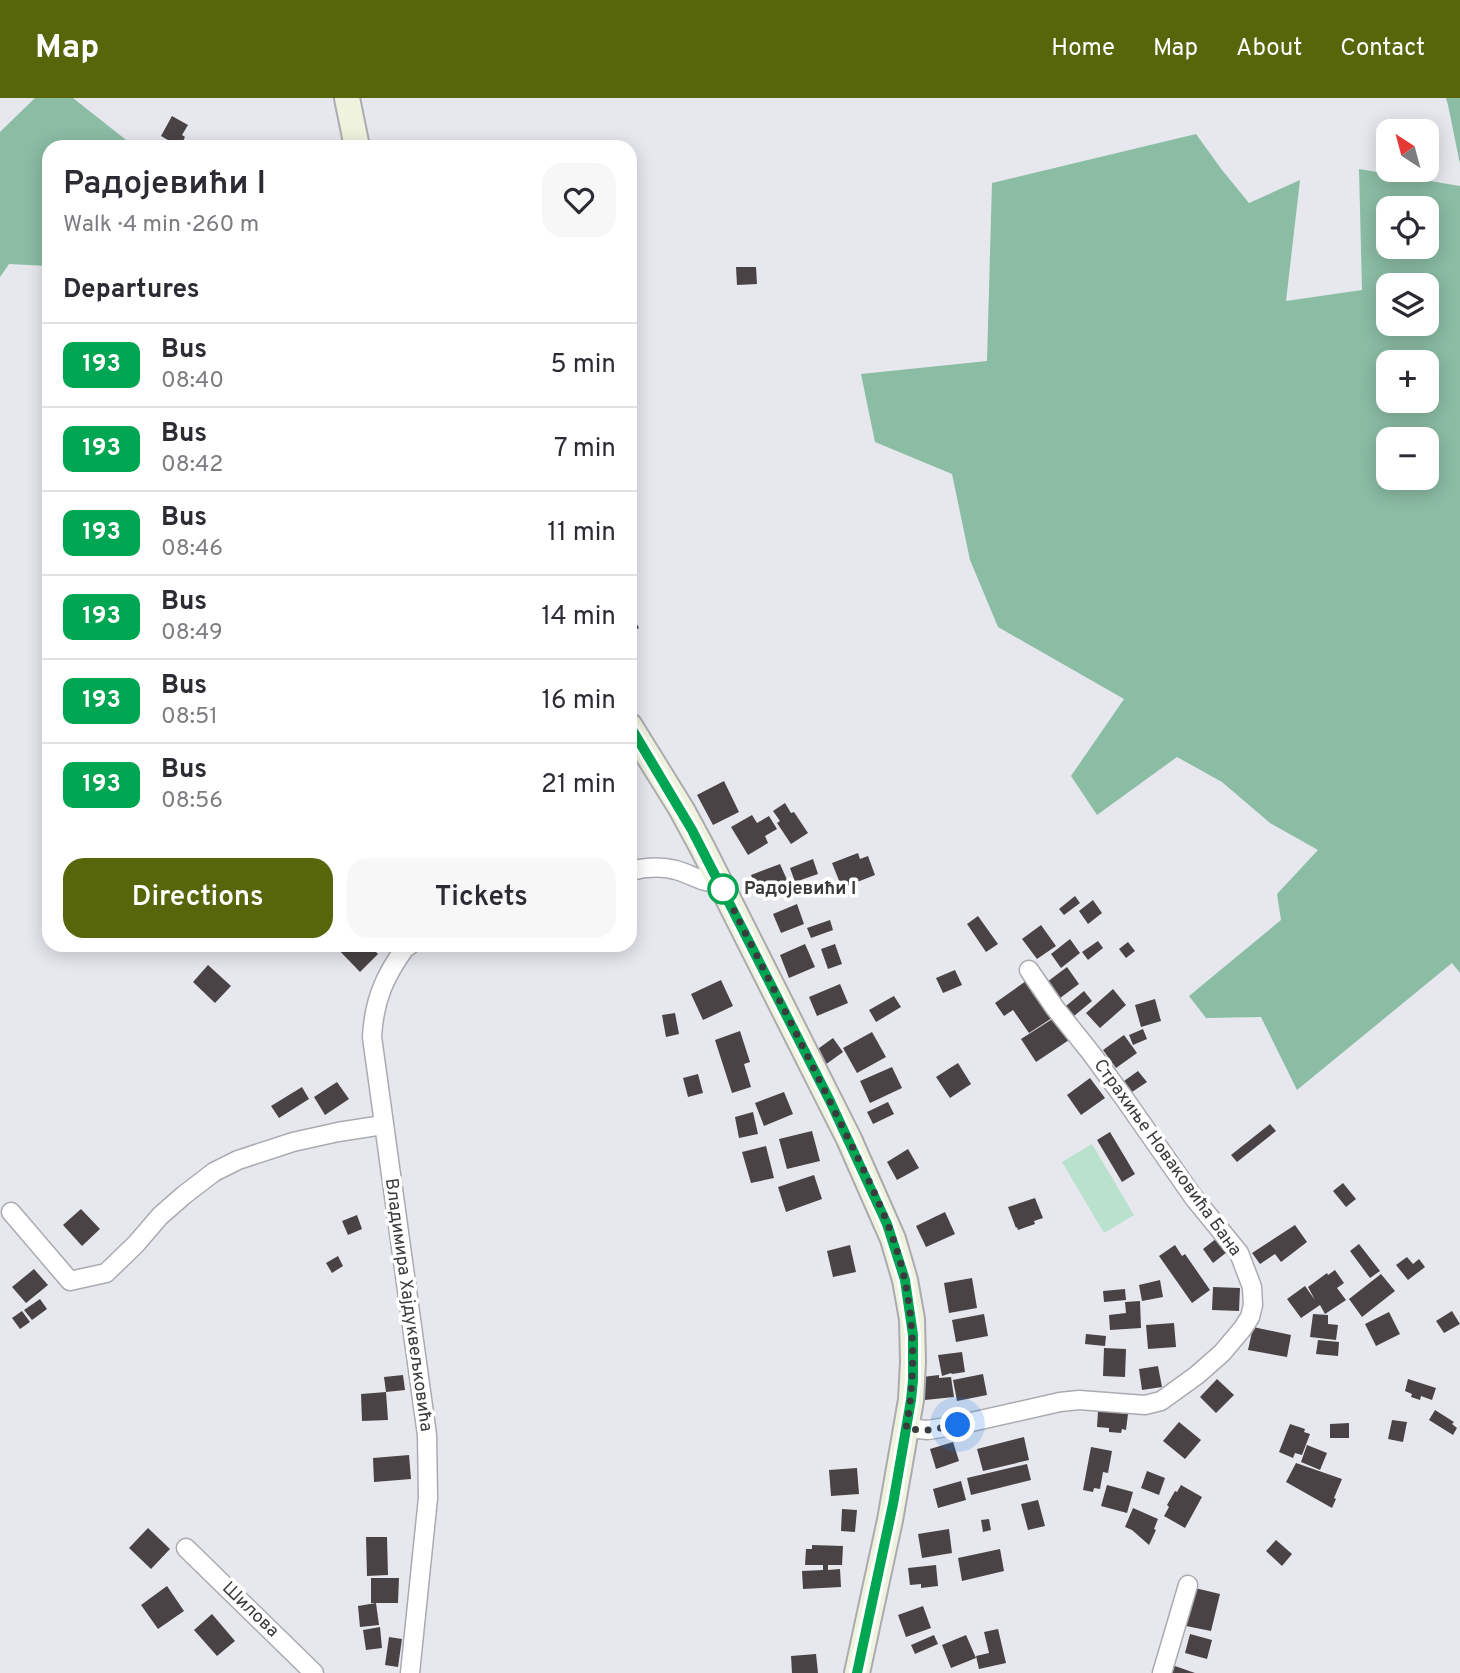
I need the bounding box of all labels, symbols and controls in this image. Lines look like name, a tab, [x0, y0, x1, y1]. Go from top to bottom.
text: Map	[35, 28, 99, 70]
text: Home	[1051, 34, 1115, 64]
text: Map	[1153, 34, 1198, 64]
text: About	[1236, 34, 1302, 64]
text: Contact	[1340, 34, 1425, 64]
north arrow	[1376, 119, 1438, 182]
map controls	[1376, 119, 1439, 490]
button: heart	[542, 163, 616, 237]
text: Радојевићи I	[63, 164, 266, 206]
button: locate	[1376, 196, 1439, 259]
text: Walk · 4 min · 260 m	[63, 211, 259, 240]
button: layers	[1376, 273, 1439, 336]
text: Departures	[63, 274, 200, 307]
text: Bus	[161, 334, 207, 367]
text: 5 min	[550, 349, 616, 382]
text: 193	[82, 350, 121, 380]
button: +	[1376, 350, 1439, 413]
text: 08:40	[161, 367, 224, 396]
text: Bus	[161, 418, 207, 451]
button: −	[1376, 427, 1439, 490]
text: 7 min	[554, 433, 616, 466]
text: 193	[82, 434, 121, 464]
text: 08:42	[161, 451, 223, 480]
text: Bus	[161, 502, 207, 535]
text: 11 min	[547, 517, 616, 550]
text: 193	[82, 518, 121, 548]
text: 08:46	[161, 535, 223, 564]
text: Bus	[161, 586, 207, 619]
text: 14 min	[541, 601, 616, 634]
text: 193	[82, 602, 121, 632]
text: 08:49	[161, 619, 223, 648]
text: Bus	[161, 670, 207, 703]
text: 16 min	[541, 685, 616, 718]
text: 193	[82, 686, 121, 716]
text: 08:51	[161, 703, 218, 732]
text: Bus	[161, 754, 207, 787]
text: 21 min	[541, 769, 616, 802]
text: 193	[82, 770, 121, 800]
text: 08:56	[161, 787, 223, 816]
button: Directions	[63, 858, 333, 938]
button: Tickets	[347, 858, 616, 938]
marker: Радојевићи I	[708, 874, 738, 904]
place label: Радојевићи I	[744, 878, 856, 901]
street label: Страхиње Новаковића Бана	[1088, 1055, 1246, 1261]
street label: Владимира Хајдуквељковића	[379, 1177, 437, 1433]
your location	[940, 1407, 975, 1442]
street label: Шилова	[217, 1577, 283, 1643]

